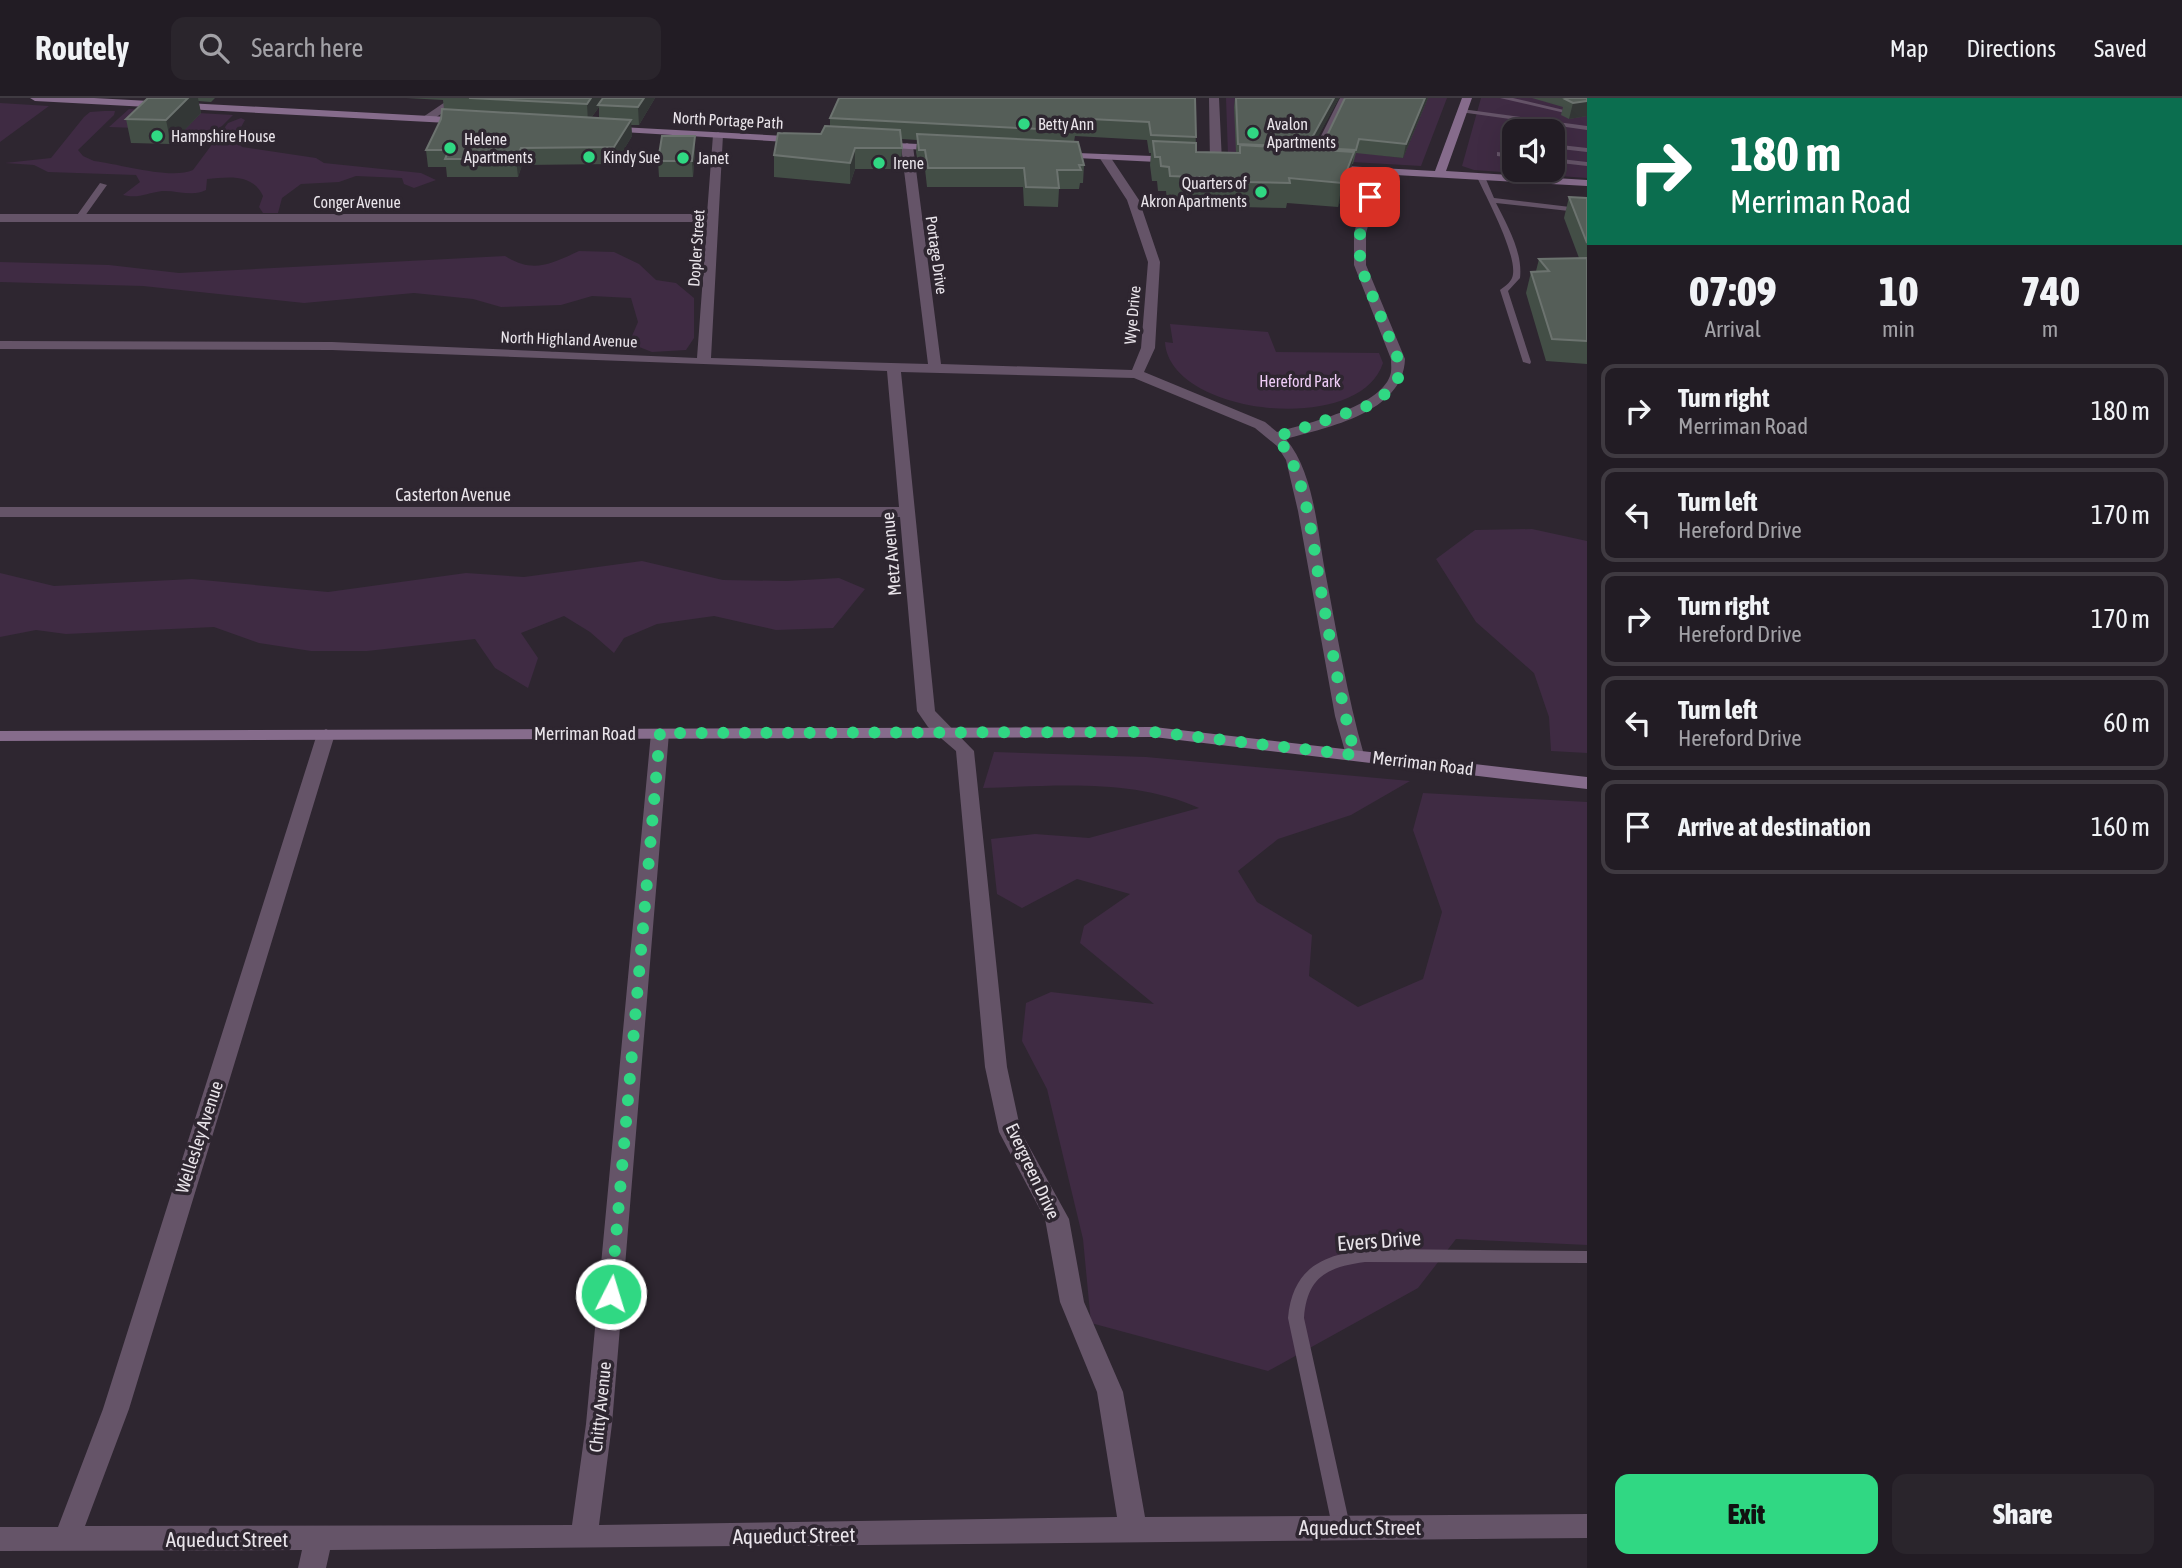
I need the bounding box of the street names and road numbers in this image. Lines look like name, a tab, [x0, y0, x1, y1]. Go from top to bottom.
street label: North Portage Path	[672, 108, 784, 133]
street label: Conger Avenue	[313, 193, 401, 212]
street label: Dopler Street	[684, 208, 709, 287]
street label: Portage Drive	[922, 215, 951, 295]
street label: Wye Drive	[1120, 285, 1145, 345]
street label: North Highland Avenue	[500, 328, 638, 351]
street label: Casterton Avenue	[395, 484, 511, 505]
street label: Metz Avenue	[877, 511, 905, 597]
street label: Merriman Road	[534, 723, 636, 744]
street label: Merriman Road	[1371, 746, 1475, 780]
street label: Wellesley Avenue	[171, 1078, 227, 1196]
street label: Evergreen Drive	[1002, 1120, 1064, 1222]
street label: Evers Drive	[1336, 1225, 1422, 1255]
street label: Chitty Avenue	[585, 1361, 615, 1453]
street label: Aqueduct Street	[1299, 1515, 1421, 1539]
street label: Aqueduct Street	[732, 1522, 856, 1548]
street label: Aqueduct Street	[166, 1527, 288, 1551]

